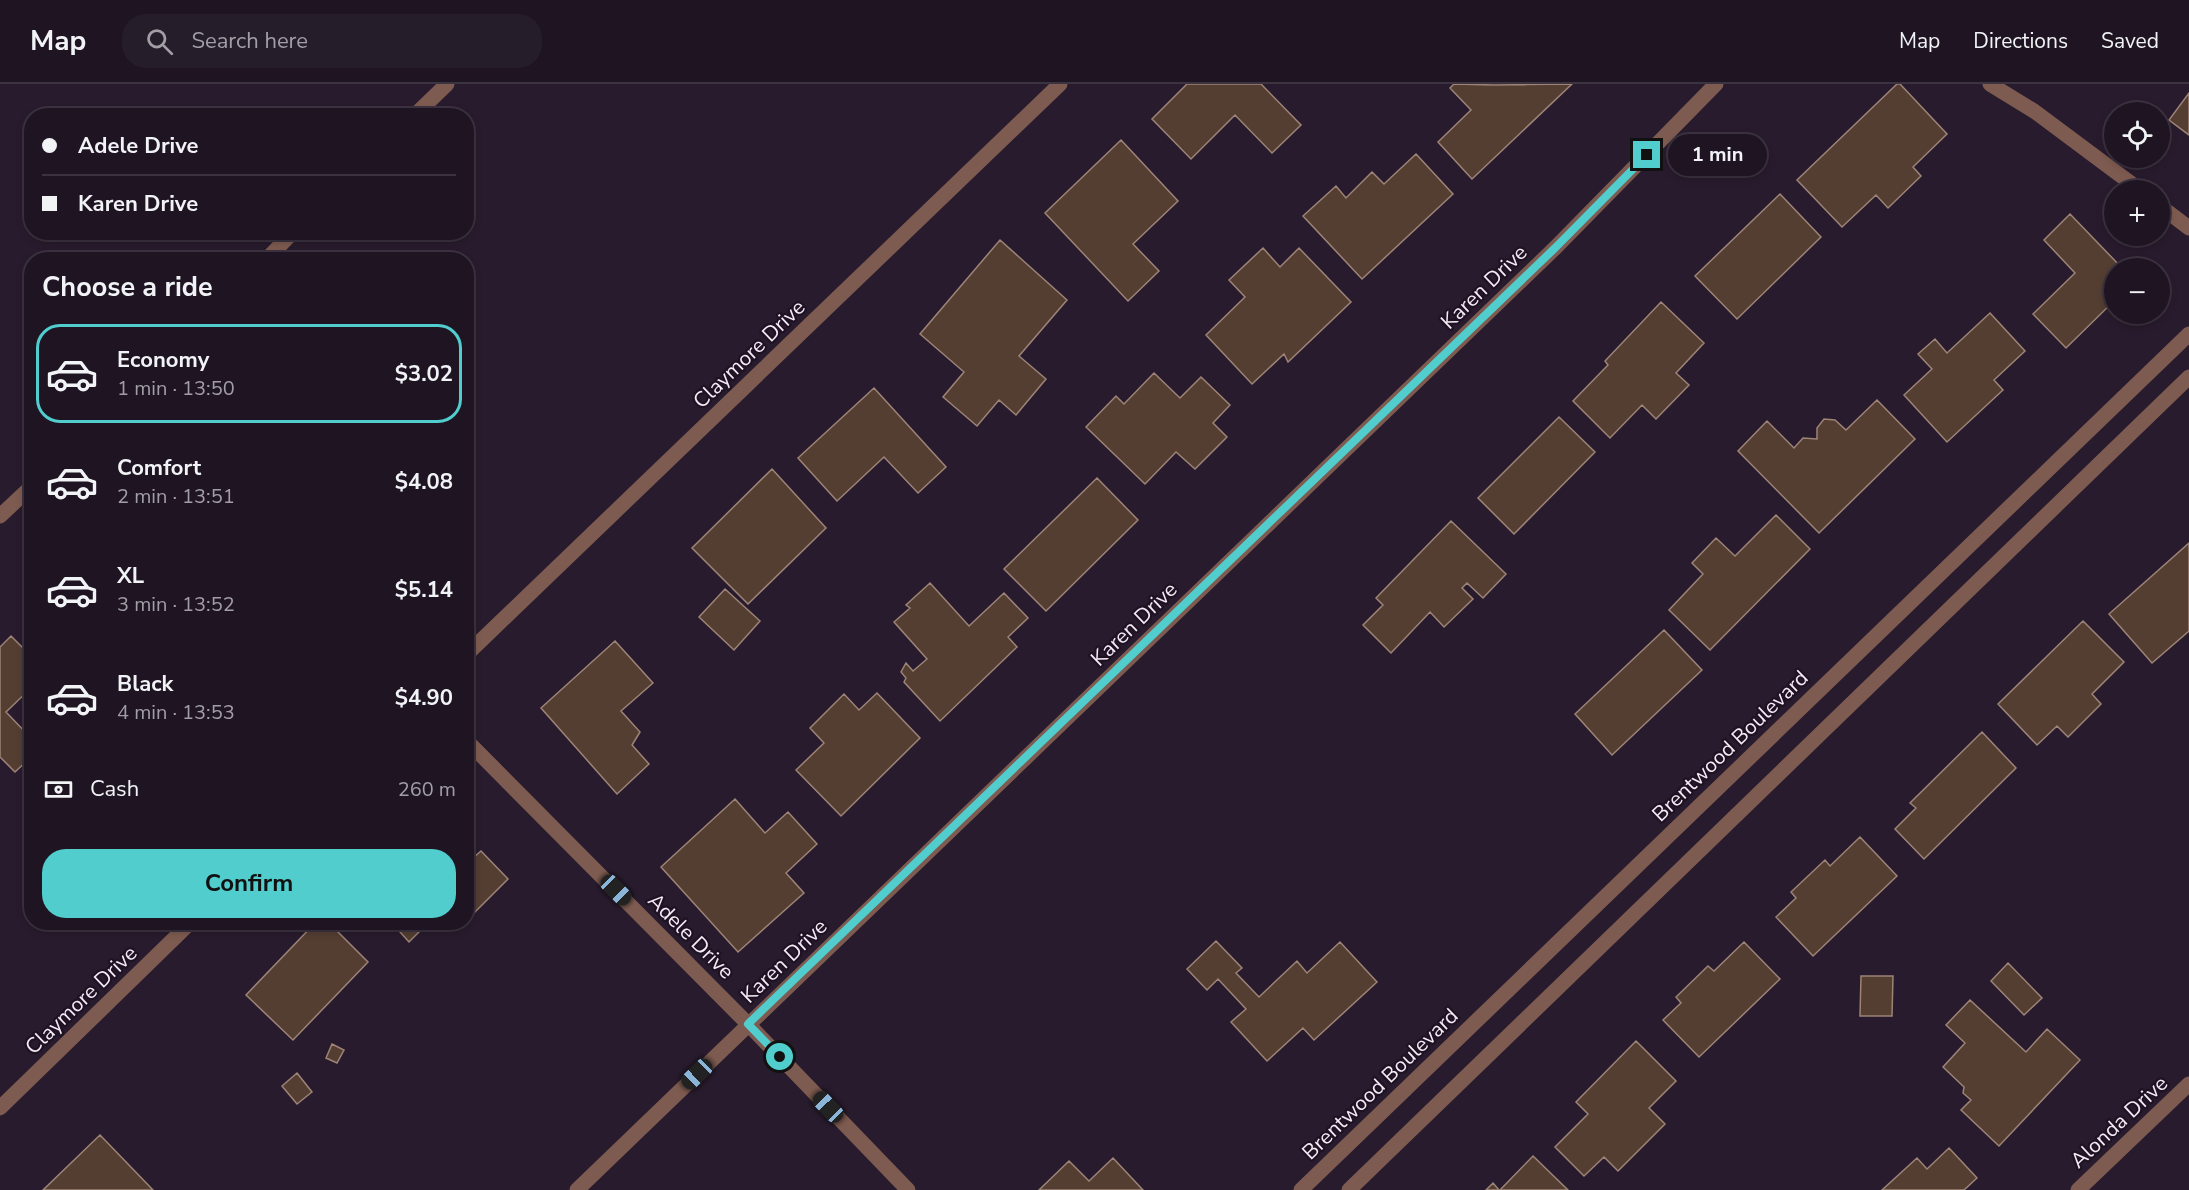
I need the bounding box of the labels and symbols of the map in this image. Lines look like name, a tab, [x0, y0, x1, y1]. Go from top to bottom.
callout: 1 min	[1668, 134, 1767, 176]
route end	[1633, 141, 1660, 168]
street label: Karen Drive	[1435, 239, 1533, 335]
street label: Claymore Drive	[687, 293, 811, 415]
street label: Karen Drive	[1085, 576, 1183, 672]
street label: Brentwood Boulevard	[1646, 664, 1814, 828]
car	[597, 871, 635, 909]
street label: Adele Drive	[642, 887, 740, 985]
street label: Karen Drive	[735, 913, 833, 1009]
street label: Claymore Drive	[19, 939, 143, 1061]
street label: Brentwood Boulevard	[1296, 1002, 1464, 1166]
route start	[766, 1043, 793, 1070]
car	[678, 1055, 716, 1093]
street label: Alonda Drive	[2064, 1070, 2174, 1174]
car	[809, 1088, 847, 1126]

